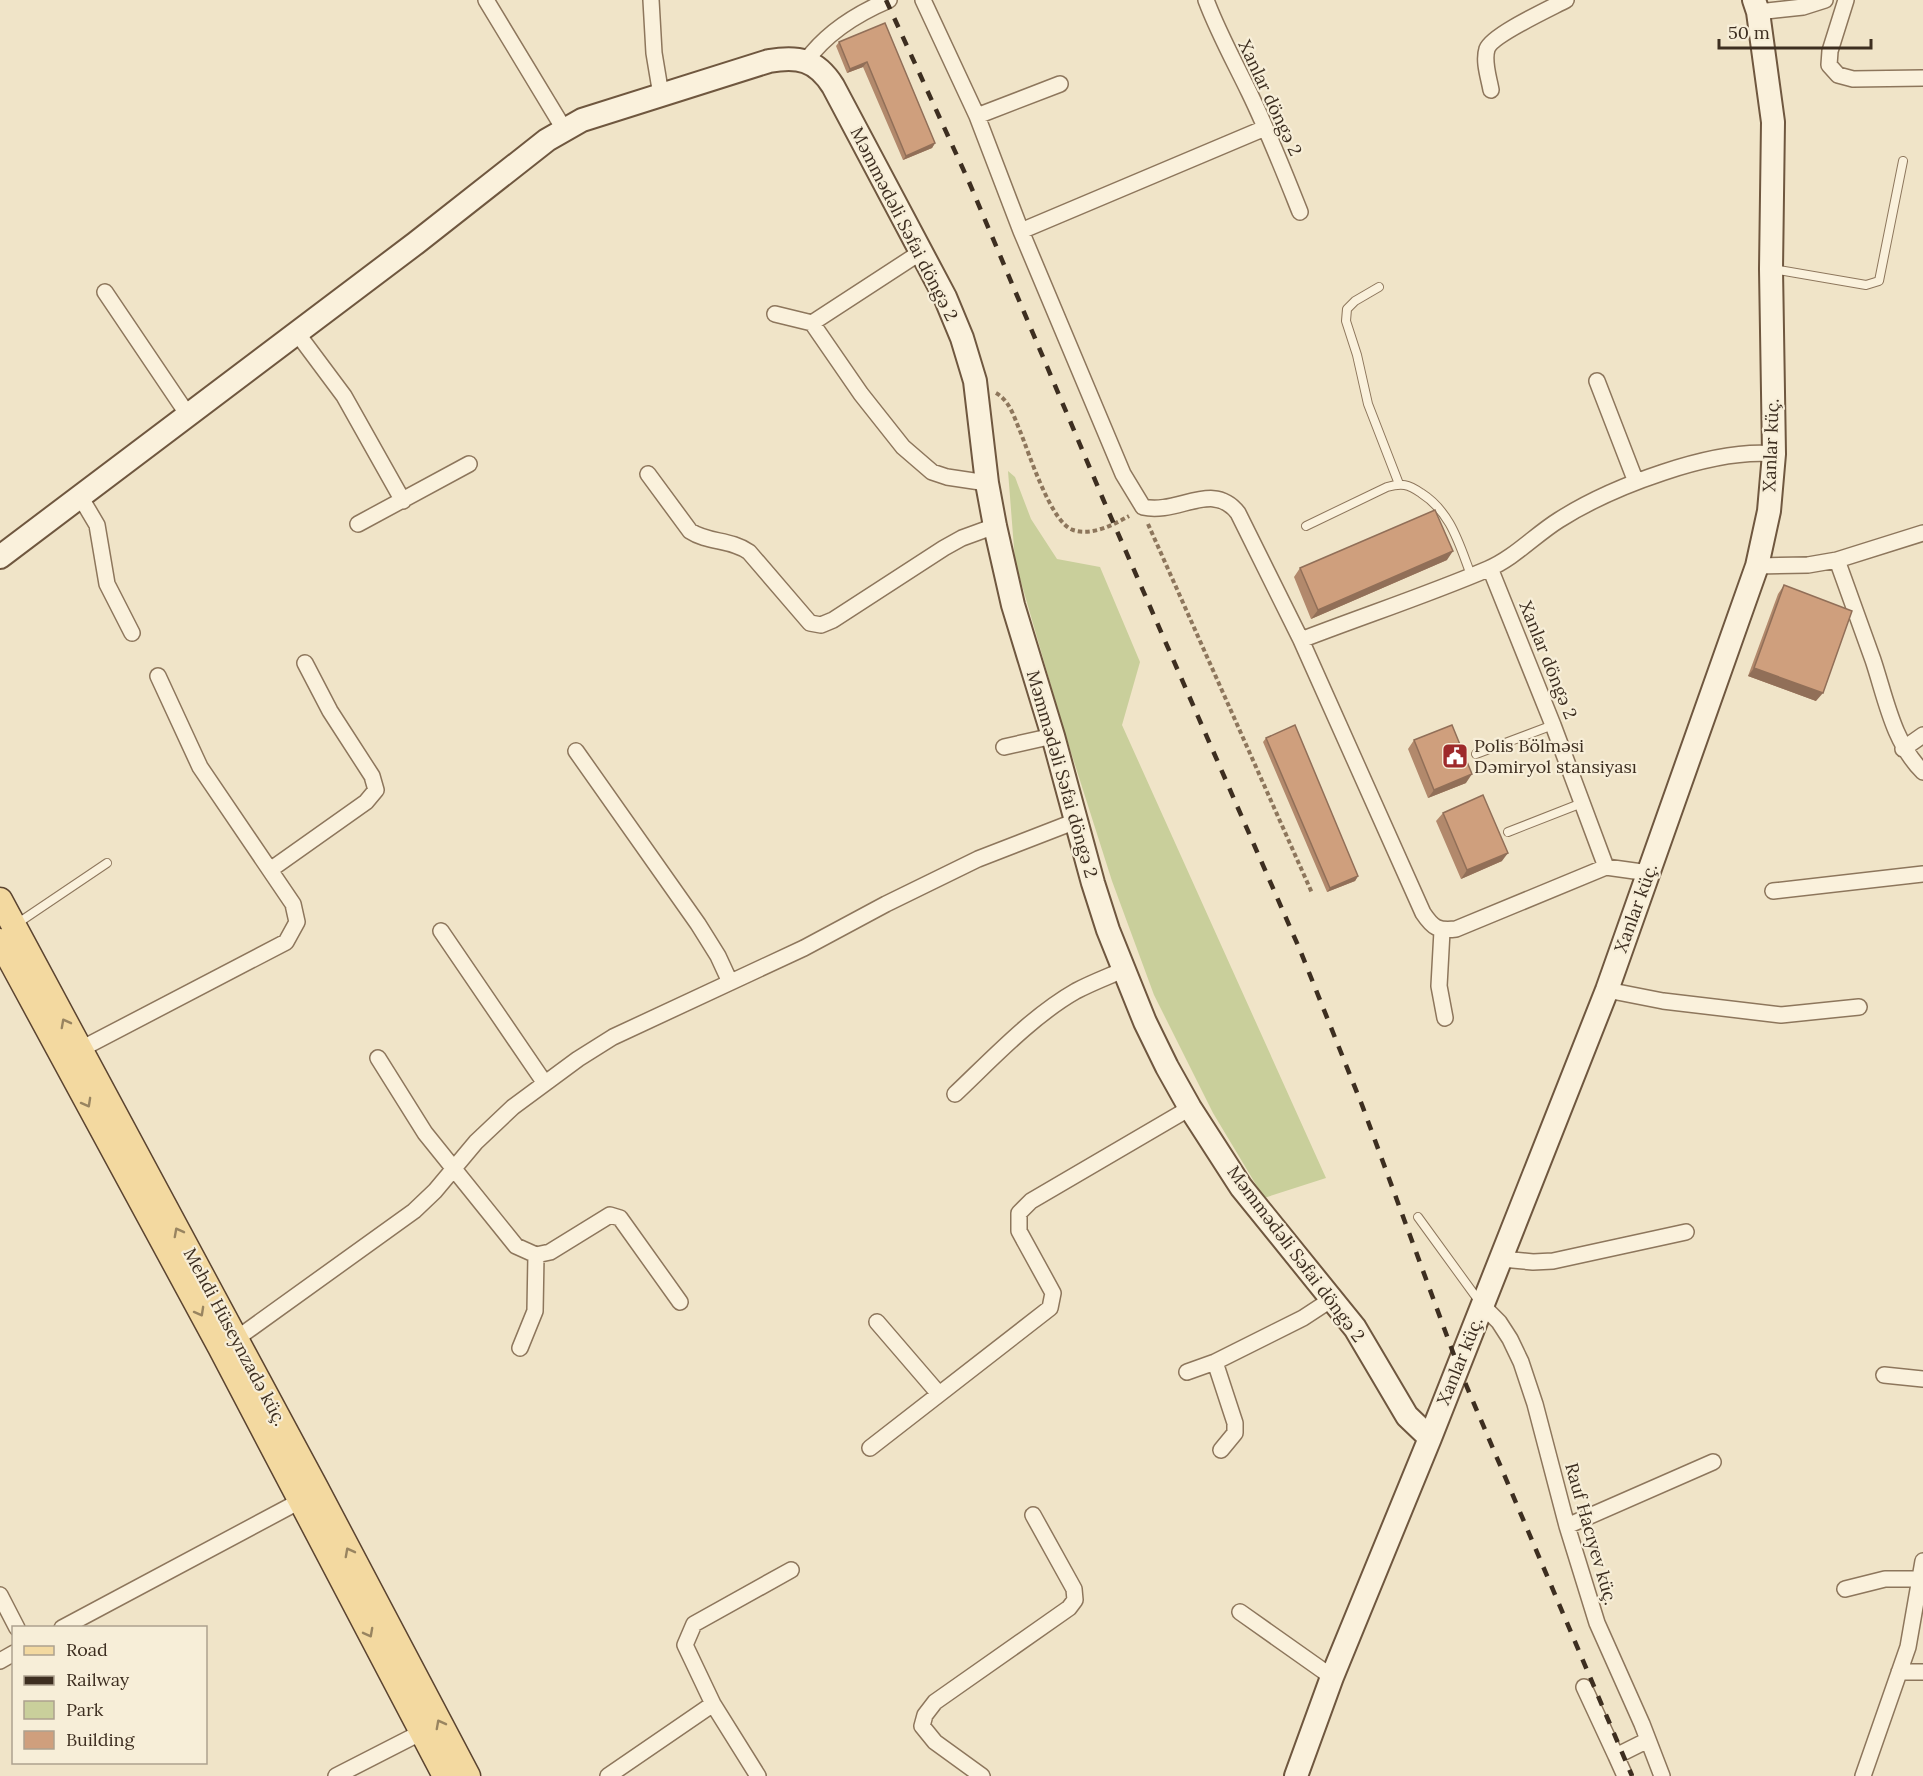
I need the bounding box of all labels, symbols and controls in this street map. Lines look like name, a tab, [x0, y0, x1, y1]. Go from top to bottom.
scale bar	[1719, 12, 1870, 50]
text: 50 m	[1728, 21, 1770, 44]
street label: Xanlar döngə 2	[1234, 36, 1307, 159]
street label: Məmmədəli Səfai döngə 2	[845, 123, 963, 325]
street label: Xanlar küç.	[1757, 398, 1784, 492]
street label: Xanlar döngə 2	[1514, 597, 1583, 722]
street label: Məmmədəli Səfai döngə 2	[1022, 667, 1103, 880]
place label: Polis Bölməsi Dəmiryol stansiyası	[1474, 734, 1637, 778]
public building icon: Polis Bölməsi Dəmiryol stansiyası	[1440, 741, 1470, 771]
street label: Xanlar küç.	[1609, 860, 1662, 956]
one-way arrow	[61, 1019, 72, 1030]
one-way arrow	[80, 1097, 91, 1108]
street label: Məmmədəli Səfai döngə 2	[1223, 1161, 1370, 1346]
one-way arrow	[174, 1228, 185, 1238]
street label: Mehdi Hüseynzadə küç.	[179, 1244, 292, 1430]
one-way arrow	[193, 1305, 204, 1316]
street label: Xanlar küç.	[1431, 1313, 1488, 1408]
street label: Rauf Hacıyev küç.	[1560, 1460, 1623, 1608]
one-way arrow	[345, 1547, 356, 1558]
legend	[12, 1626, 207, 1764]
one-way arrow	[362, 1627, 373, 1637]
text: Road	[66, 1638, 108, 1661]
text: Railway	[66, 1668, 130, 1691]
text: Park	[66, 1698, 104, 1721]
one-way arrow	[436, 1720, 447, 1731]
text: Building	[66, 1728, 136, 1751]

